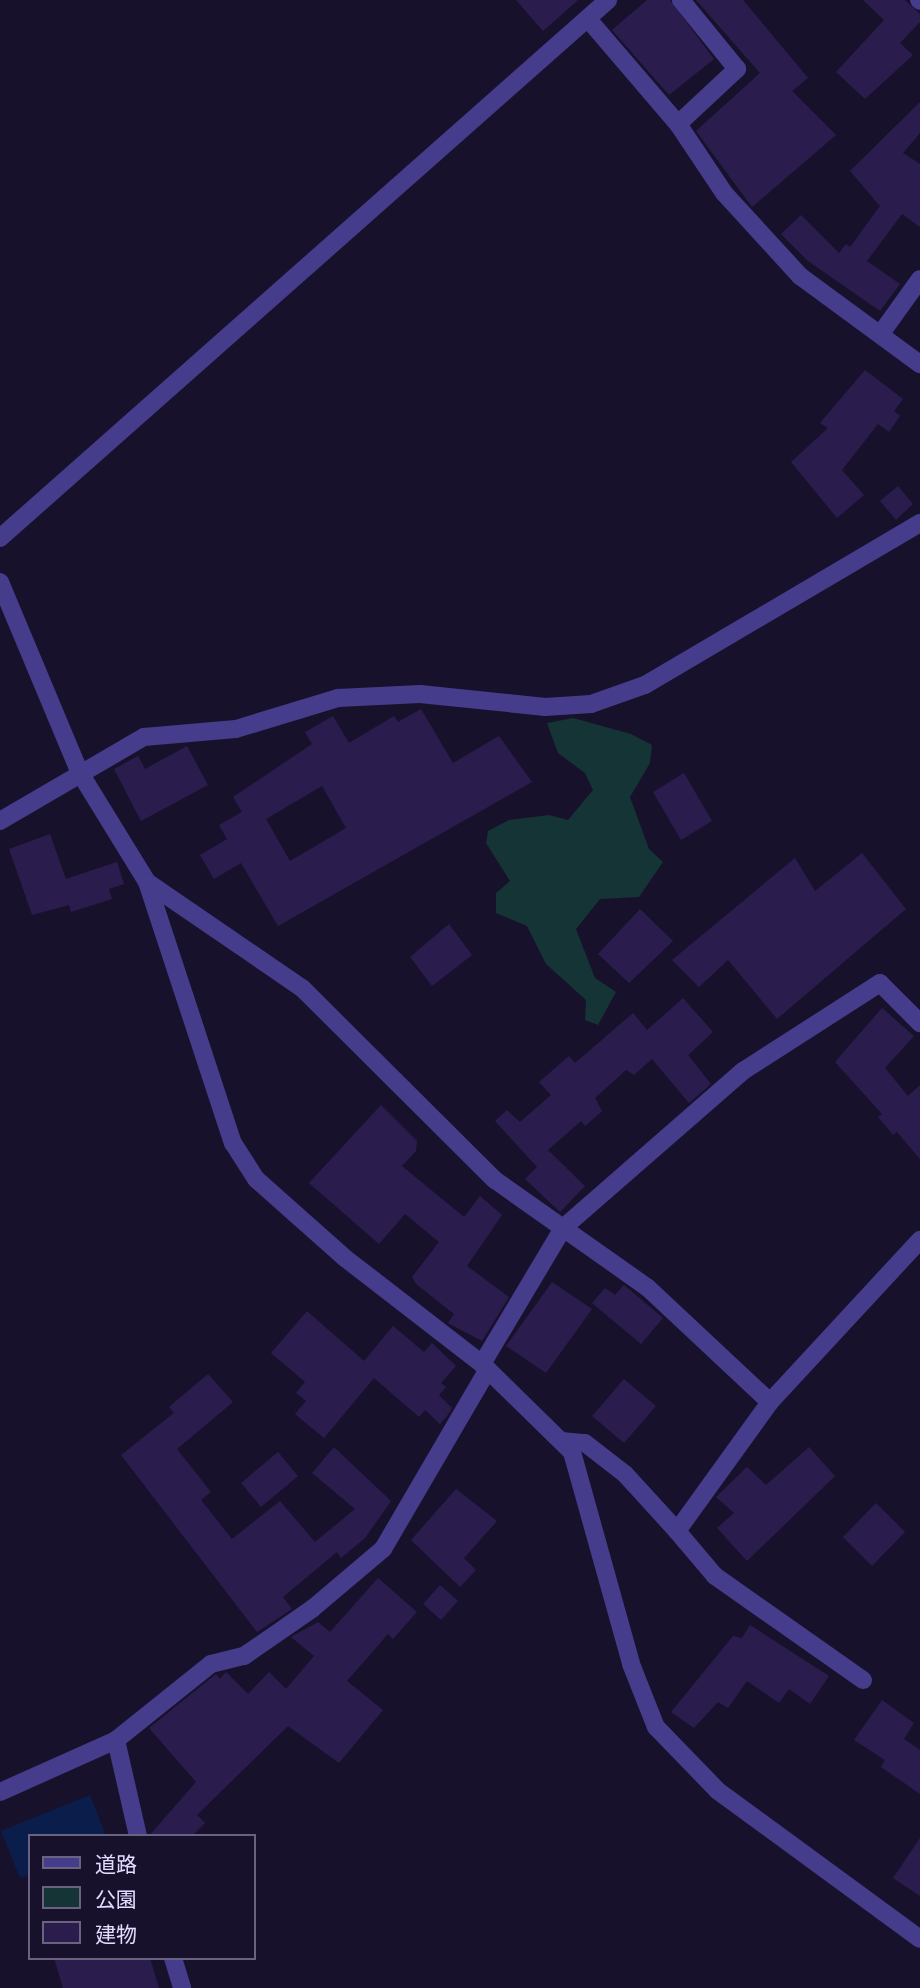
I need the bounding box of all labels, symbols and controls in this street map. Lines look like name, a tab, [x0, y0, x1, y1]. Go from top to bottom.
legend	[28, 1834, 256, 1960]
text: 道路	[95, 1851, 137, 1877]
text: 公園	[95, 1886, 137, 1912]
text: 建物	[95, 1921, 137, 1947]

